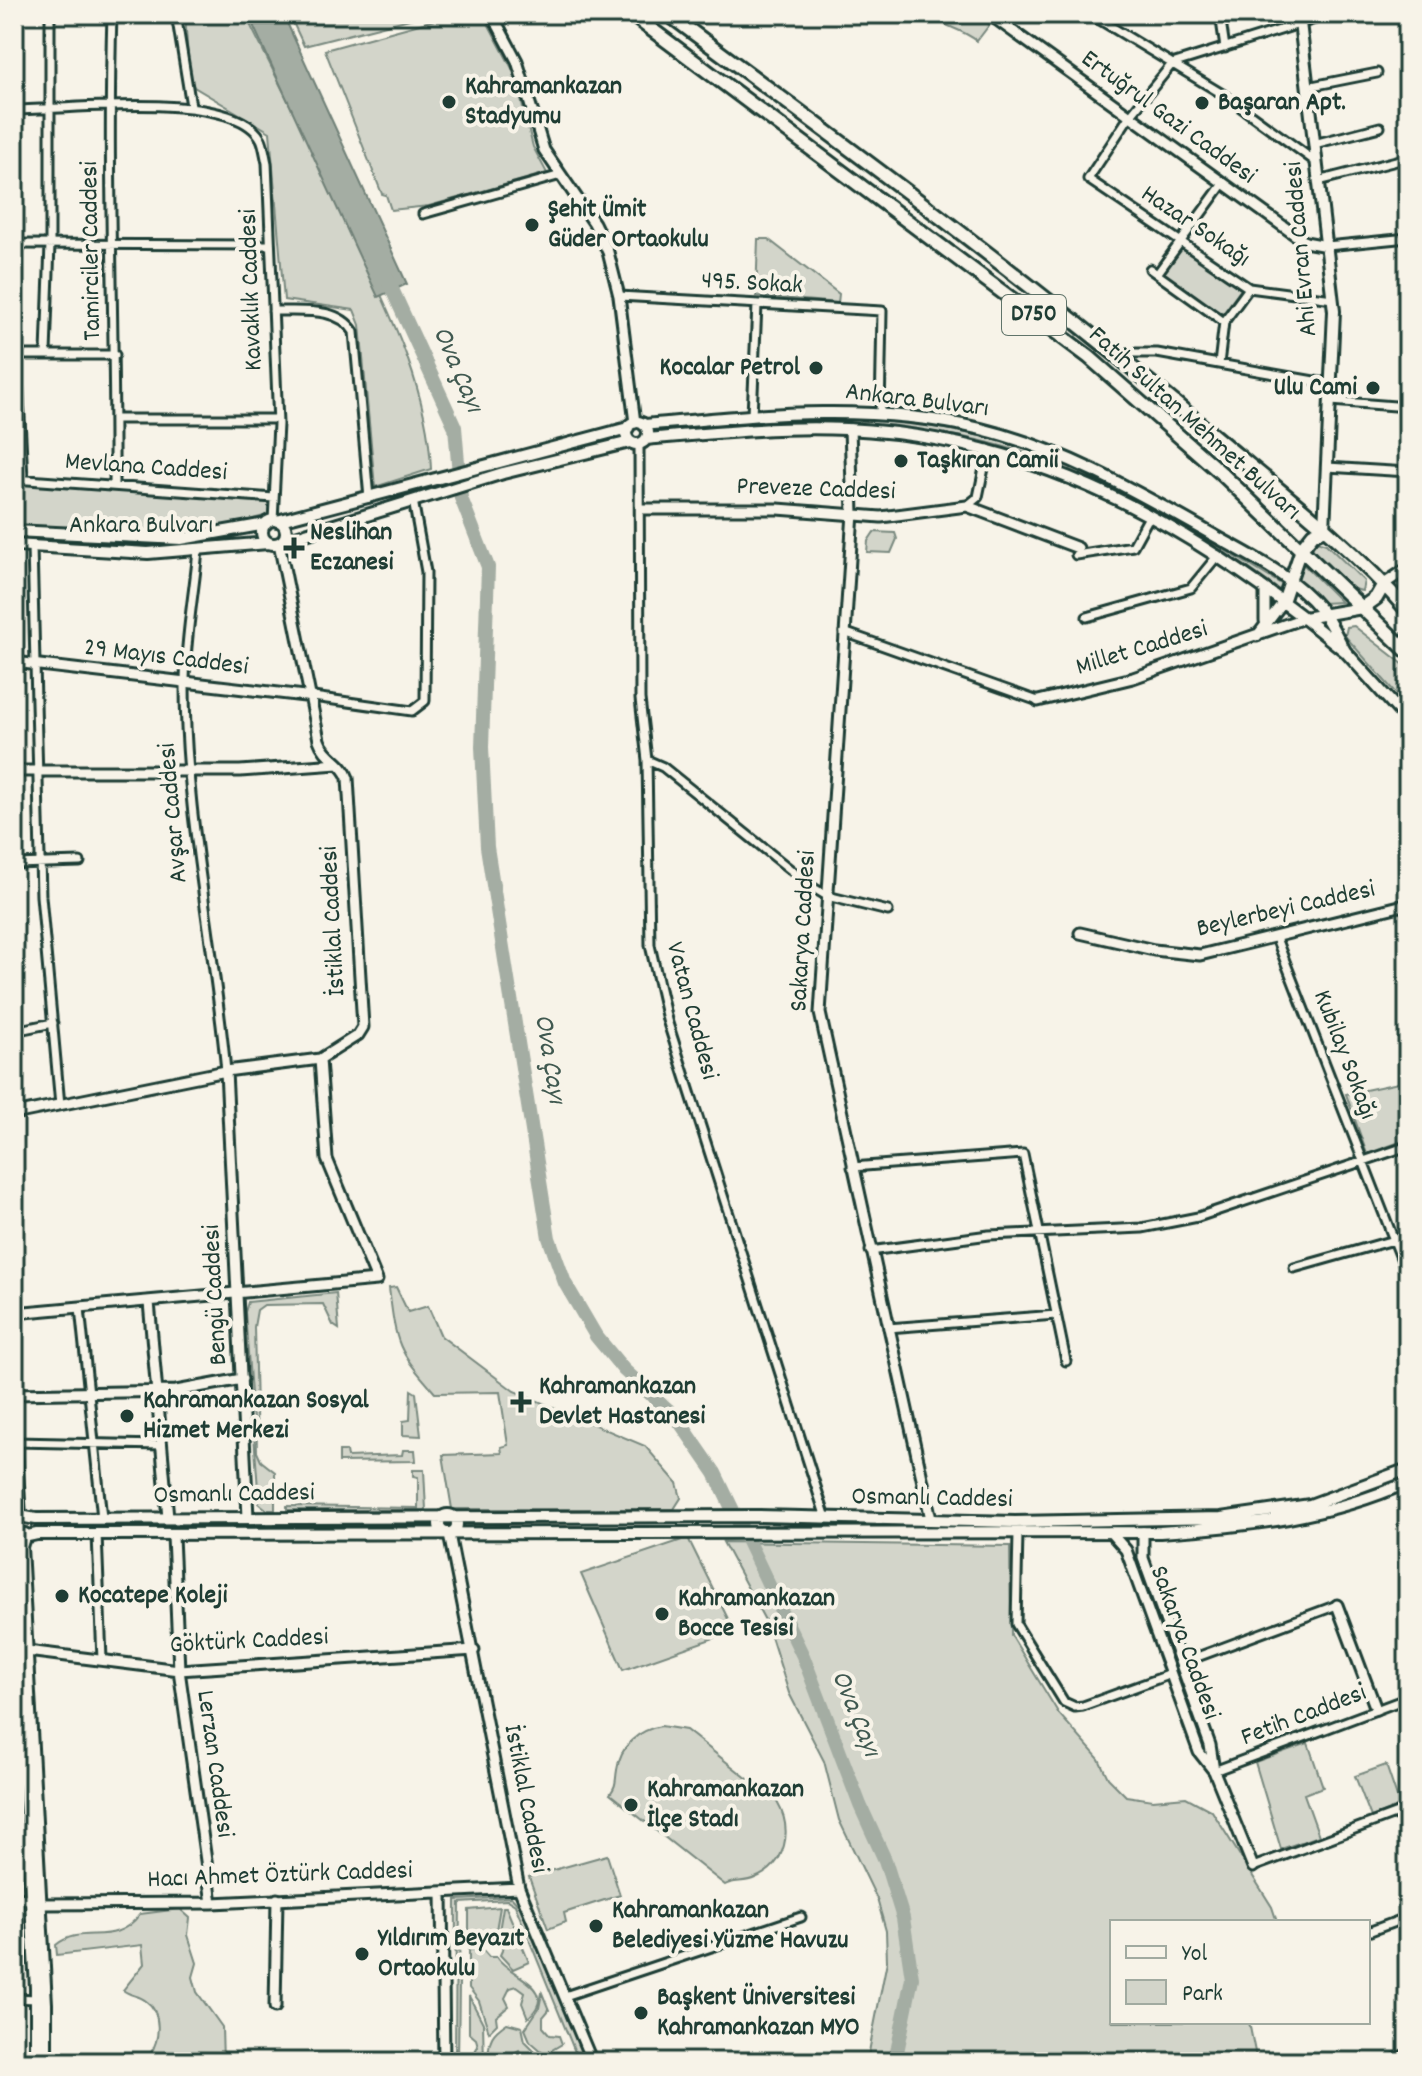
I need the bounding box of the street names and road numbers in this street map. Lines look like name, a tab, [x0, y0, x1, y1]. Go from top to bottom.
street label: Ertuğrul Gazi Caddesi	[1073, 42, 1264, 195]
street label: Ahi Evran Caddesi	[1276, 160, 1328, 338]
street label: Tamirciler Caddesi	[72, 161, 112, 341]
street label: Hazar Sokağı	[1133, 177, 1257, 277]
street label: Kavaklık Caddesi	[231, 208, 273, 372]
street label: 495. Sokak	[700, 263, 804, 305]
road number: D750	[1002, 295, 1066, 335]
street label: Fatih Sultan Mehmet Bulvarı	[1079, 318, 1309, 530]
street label: Ankara Bulvarı	[843, 374, 991, 428]
street label: Mevlana Caddesi	[64, 444, 229, 492]
street label: Preveze Caddesi	[736, 469, 896, 511]
street label: Ankara Bulvarı	[69, 508, 213, 545]
street label: Millet Caddesi	[1072, 611, 1213, 687]
street label: 29 Mayıs Caddesi	[82, 630, 251, 686]
street label: Avşar Caddesi	[149, 741, 199, 885]
street label: İstiklal Caddesi	[312, 845, 356, 997]
street label: Sakarya Caddesi	[781, 849, 827, 1013]
street label: Beylerbeyi Caddesi	[1193, 871, 1379, 949]
street label: Vatan Caddesi	[655, 938, 727, 1084]
street label: Kubilay Sokağı	[1302, 985, 1386, 1125]
street label: Bengü Caddesi	[194, 1223, 238, 1366]
street label: Osmanlı Caddesi	[153, 1475, 315, 1515]
street label: Osmanlı Caddesi	[851, 1479, 1013, 1519]
street label: Sakarya Caddesi	[1139, 1561, 1229, 1725]
street label: Göktürk Caddesi	[169, 1619, 330, 1665]
street label: Fetih Caddesi	[1236, 1675, 1372, 1757]
street label: Lerzan Caddesi	[185, 1688, 243, 1840]
street label: İstiklal Caddesi	[492, 1722, 558, 1877]
street label: Hacı Ahmet Öztürk Caddesi	[147, 1853, 413, 1899]

